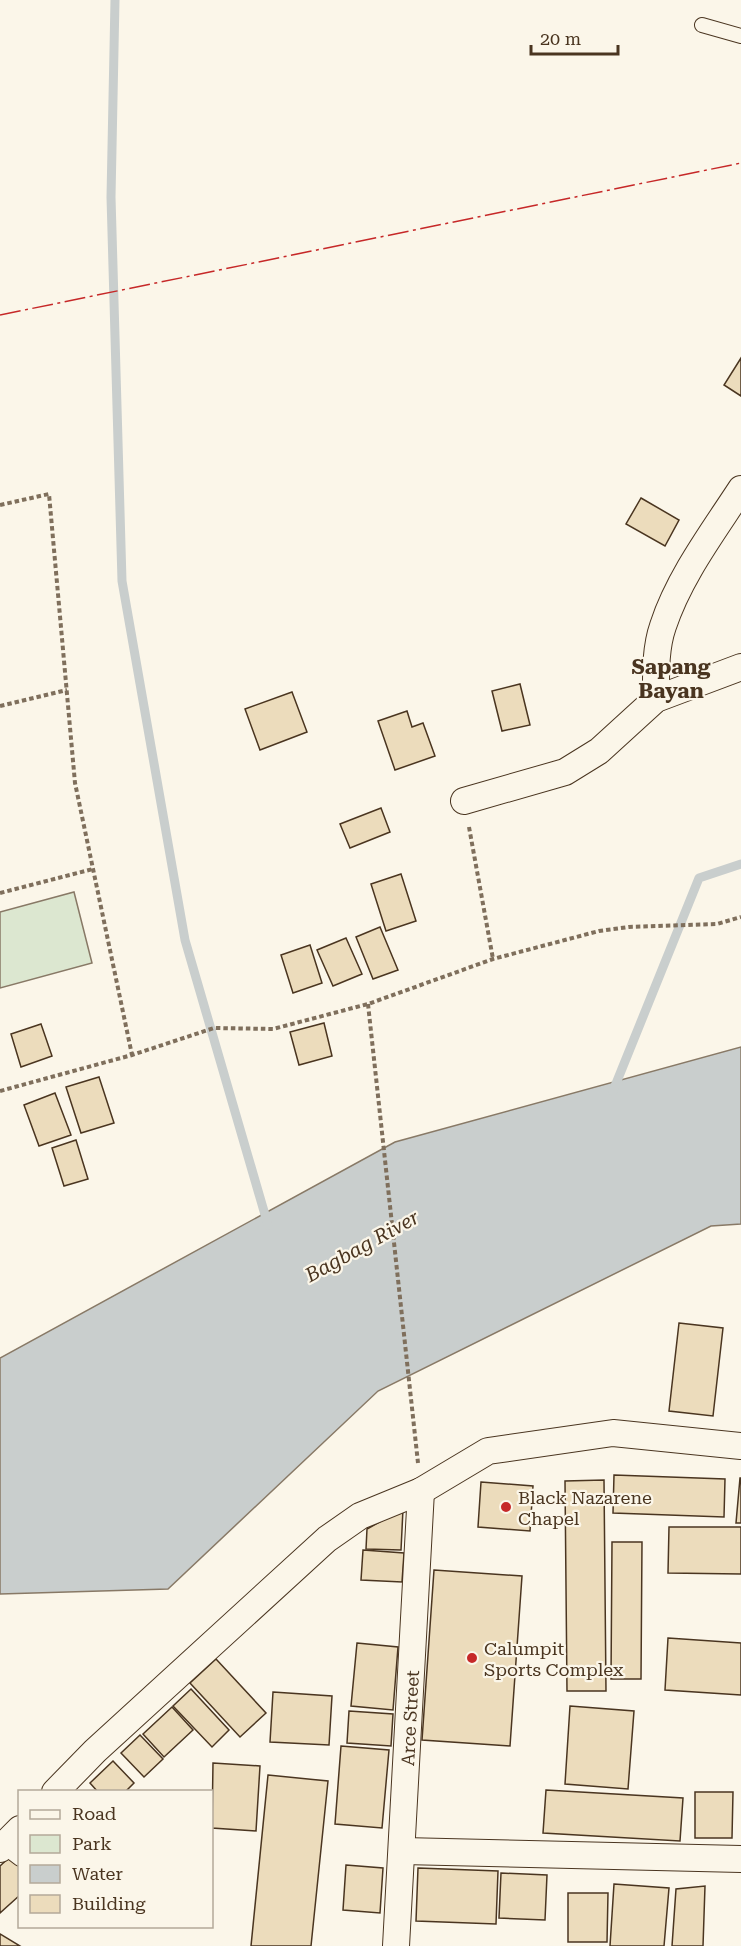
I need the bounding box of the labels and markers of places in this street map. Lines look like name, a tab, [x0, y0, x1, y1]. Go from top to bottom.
place label: Black Nazarene Chapel	[518, 1487, 652, 1529]
marker: Black Nazarene Chapel	[499, 1500, 513, 1514]
place label: Calumpit Sports Complex	[484, 1638, 624, 1680]
marker: Calumpit Sports Complex	[465, 1651, 479, 1665]

